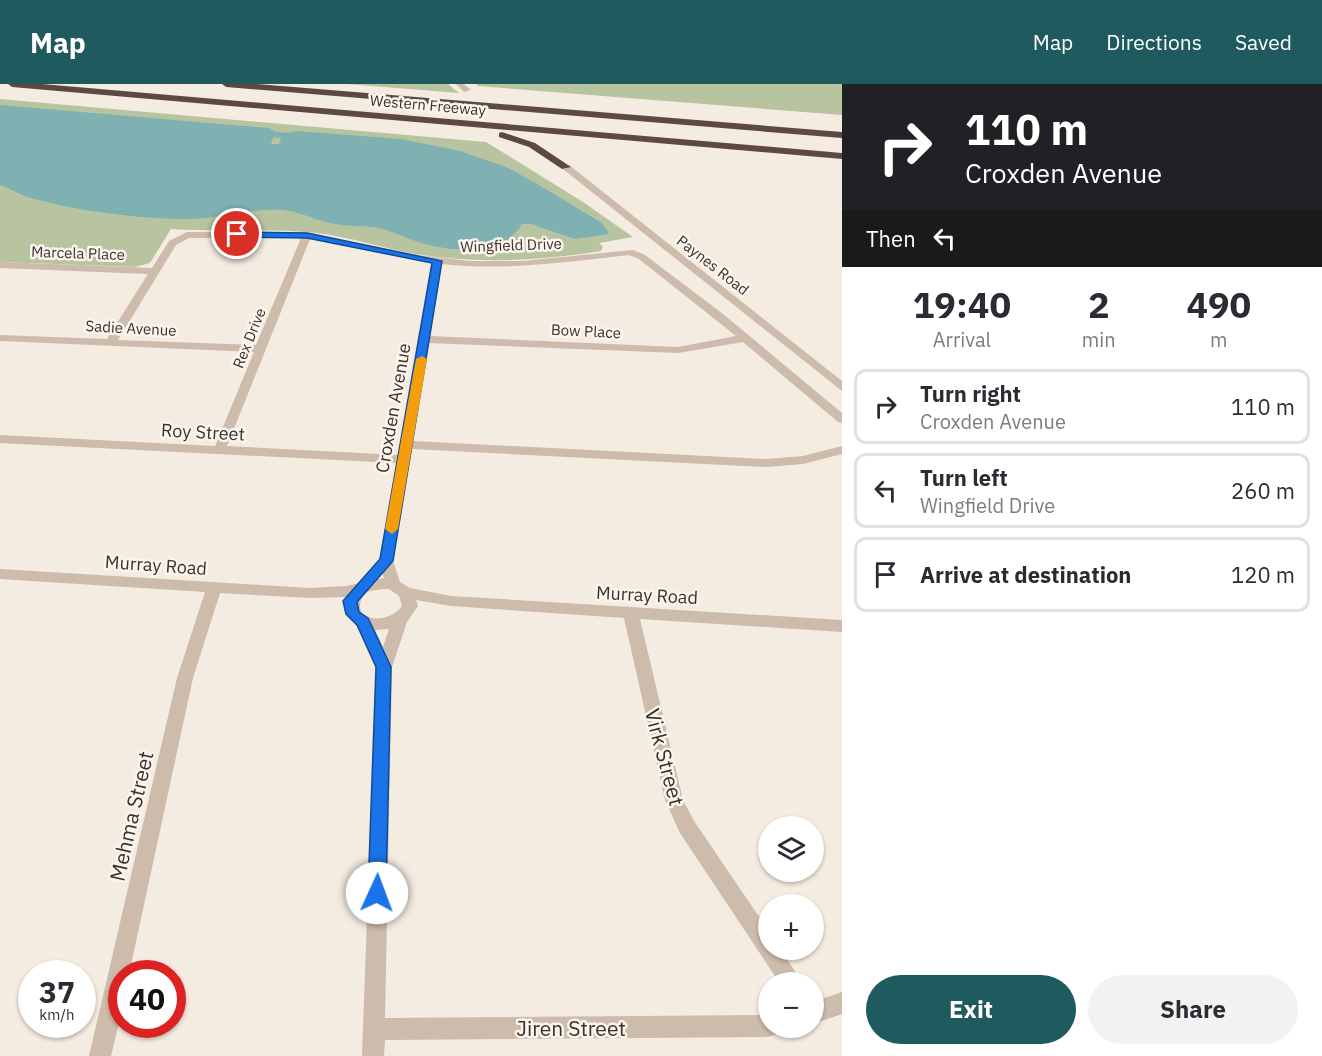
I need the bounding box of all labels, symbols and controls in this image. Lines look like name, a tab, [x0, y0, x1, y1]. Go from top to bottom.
text: Map	[30, 24, 86, 61]
text: Map	[1033, 28, 1073, 56]
text: Directions	[1106, 28, 1202, 56]
text: Saved	[1235, 28, 1292, 56]
street label: Western Freeway	[369, 90, 487, 120]
text: 110 m	[965, 102, 1088, 157]
icon: right	[866, 108, 944, 186]
text: Croxden Avenue	[965, 155, 1162, 190]
pin	[211, 208, 262, 259]
icon: arrive	[220, 217, 253, 250]
icon: left	[928, 222, 961, 255]
text: Then	[866, 224, 916, 253]
street label: Paynes Road	[673, 231, 753, 299]
street label: Wingfield Drive	[460, 234, 562, 256]
street label: Marcela Place	[31, 242, 125, 264]
text: 19:40	[913, 281, 1011, 328]
text: 2	[1088, 281, 1110, 328]
text: 490	[1186, 281, 1251, 328]
street label: Rex Drive	[228, 305, 270, 371]
street label: Sadie Avenue	[85, 316, 177, 340]
street label: Bow Place	[551, 320, 621, 342]
text: Arrival	[933, 326, 991, 353]
text: min	[1082, 326, 1116, 353]
text: m	[1210, 326, 1228, 353]
street label: Croxden Avenue	[370, 341, 416, 475]
text: Turn right	[920, 379, 1021, 408]
icon: right	[869, 390, 902, 423]
text: 110 m	[1231, 392, 1295, 421]
text: Croxden Avenue	[920, 408, 1066, 435]
street label: Roy Street	[161, 418, 245, 446]
text: Turn left	[920, 463, 1008, 492]
icon: left	[869, 474, 902, 507]
text: 260 m	[1231, 476, 1295, 505]
text: Wingfield Drive	[920, 492, 1055, 519]
street label: Murray Road	[104, 550, 208, 580]
icon: arrive	[869, 558, 902, 591]
text: Arrive at destination	[920, 560, 1131, 589]
text: 120 m	[1231, 560, 1295, 589]
street label: Murray Road	[595, 581, 699, 609]
street label: Virk Street	[639, 705, 691, 809]
street label: Mehma Street	[102, 748, 160, 884]
map controls	[758, 816, 824, 1038]
button: layers	[758, 816, 824, 882]
position arrow	[345, 861, 409, 925]
button: +	[758, 894, 824, 960]
speed limit sign: 40	[108, 960, 186, 1038]
text: 37	[39, 972, 75, 1011]
button: −	[758, 972, 824, 1038]
button: Exit	[866, 975, 1076, 1044]
button: Share	[1088, 975, 1298, 1044]
text: km/h	[39, 1005, 75, 1024]
street label: Jiren Street	[516, 1014, 626, 1042]

